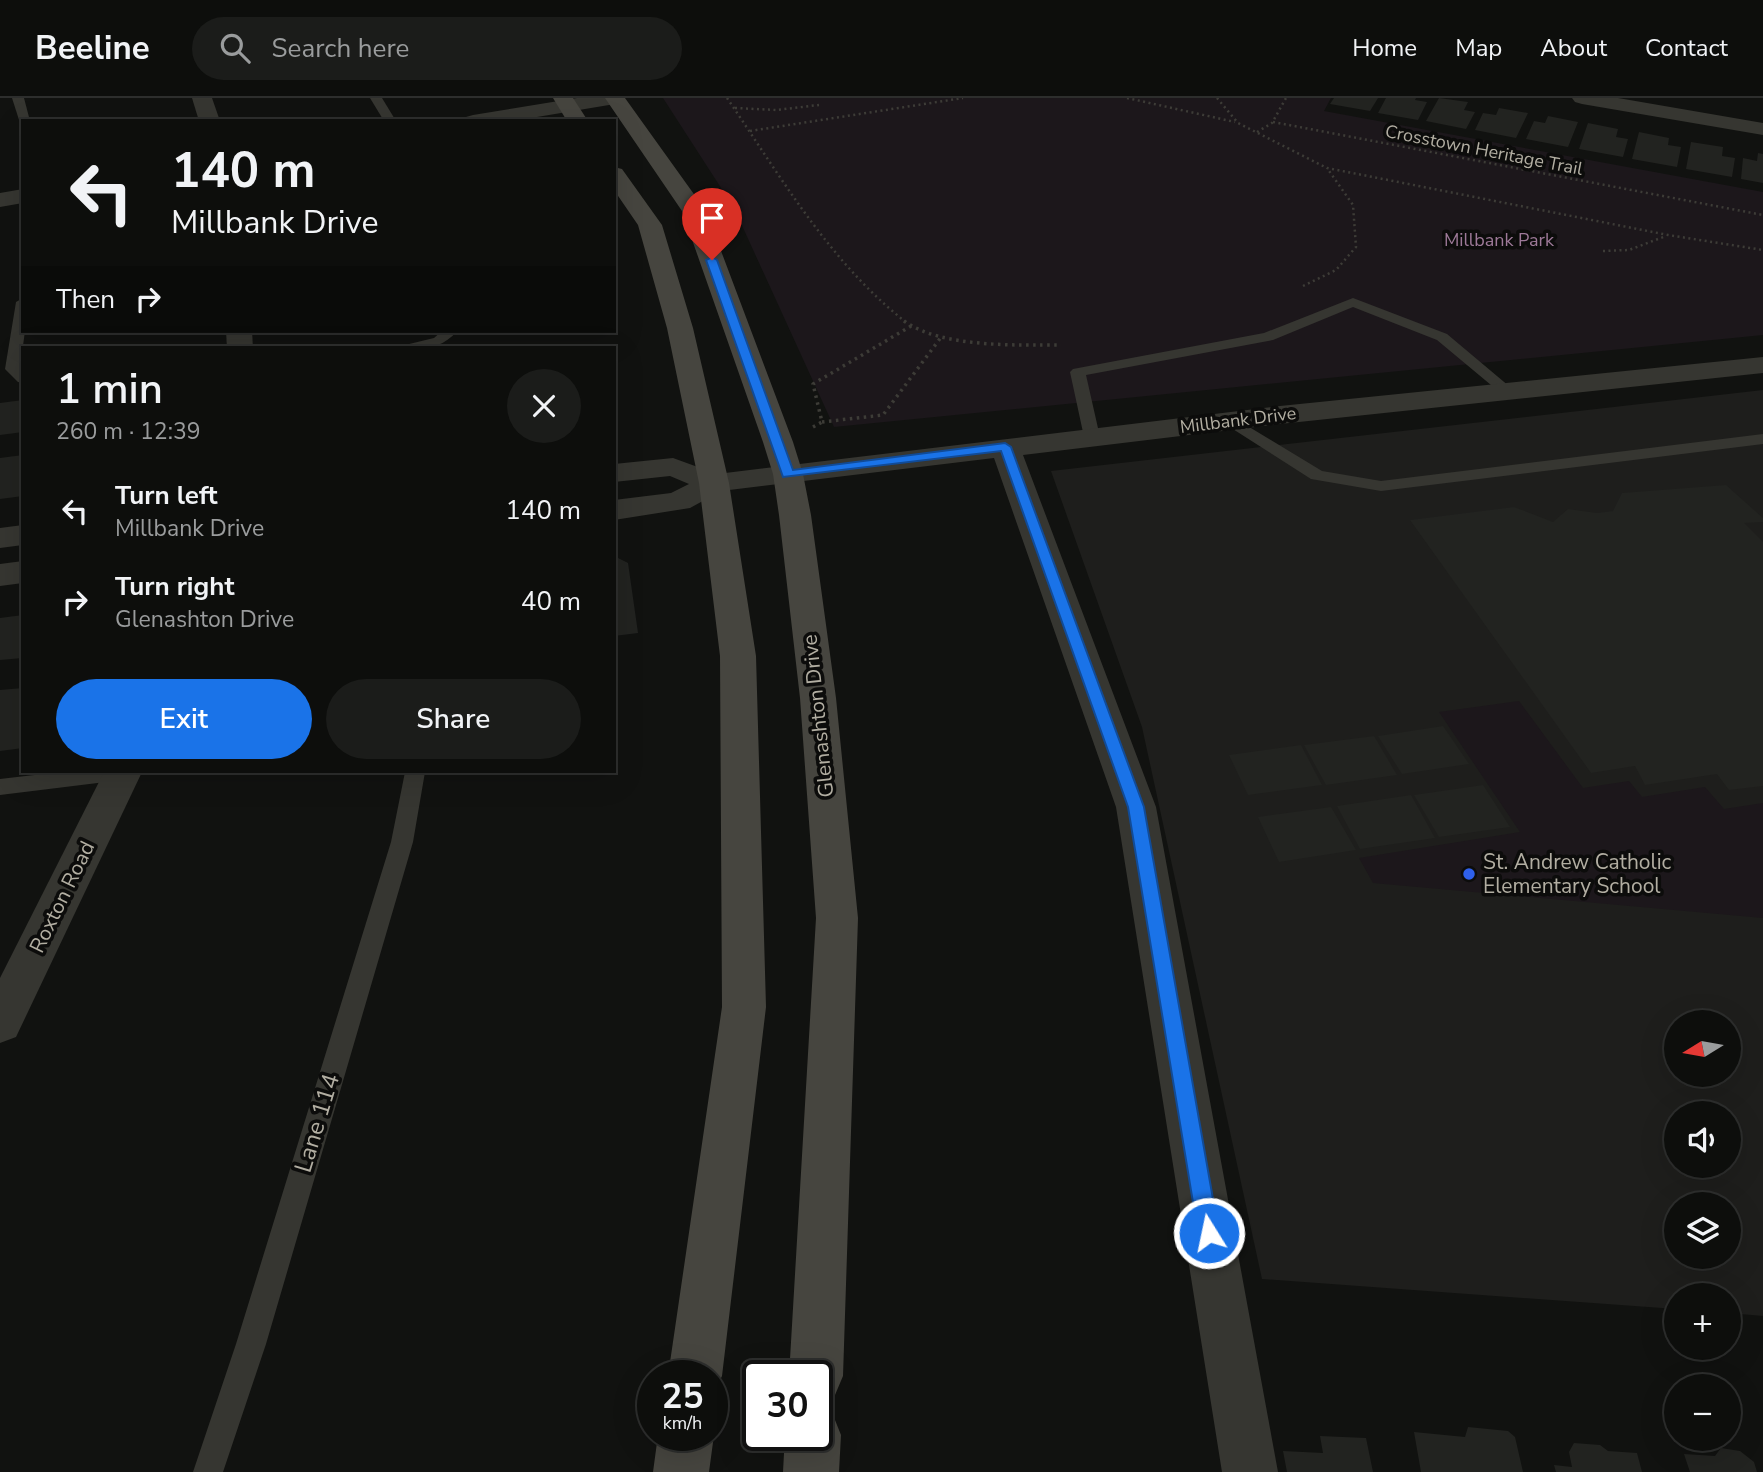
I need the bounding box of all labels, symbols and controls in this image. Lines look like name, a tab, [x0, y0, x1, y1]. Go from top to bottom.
search box	[192, 17, 682, 80]
text: Beeline	[35, 26, 150, 71]
icon: search	[216, 29, 254, 67]
text: Search here	[272, 31, 409, 66]
text: Home	[1352, 32, 1417, 64]
text: Map	[1455, 32, 1502, 64]
text: About	[1540, 32, 1607, 64]
text: Contact	[1645, 32, 1728, 64]
street label: Crosstown Heritage Trail	[1383, 119, 1586, 181]
text: 140 m	[171, 137, 315, 204]
icon: left	[56, 147, 147, 238]
pin	[682, 188, 742, 260]
icon: arrive	[693, 199, 731, 237]
text: Millbank Drive	[171, 201, 379, 244]
park label: Millbank Park	[1444, 228, 1555, 252]
icon: right	[129, 280, 167, 318]
text: Then	[56, 282, 115, 317]
text: 1 min	[56, 361, 163, 418]
button: close	[507, 369, 581, 443]
street label: Millbank Drive	[1179, 401, 1297, 439]
text: 260 m · 12:39	[56, 416, 201, 447]
text: Turn left	[115, 478, 218, 513]
icon: left	[56, 492, 94, 530]
text: 140 m	[505, 493, 581, 528]
text: Millbank Drive	[115, 513, 264, 544]
text: Turn right	[115, 569, 234, 604]
icon: right	[56, 583, 94, 621]
text: 40 m	[521, 584, 581, 619]
text: Glenashton Drive	[115, 604, 294, 635]
street label: Glenashton Drive	[796, 633, 840, 799]
button: Exit	[56, 679, 312, 759]
button: Share	[326, 679, 581, 759]
street label: Roxton Road	[23, 836, 101, 958]
place label: St. Andrew Catholic Elementary School	[1483, 848, 1672, 900]
marker: St. Andrew Catholic Elementary School	[1461, 866, 1477, 882]
north arrow	[1664, 1010, 1741, 1087]
map controls	[1664, 1010, 1741, 1451]
street label: Lane 114	[287, 1070, 347, 1176]
button: sound	[1664, 1101, 1741, 1178]
button: layers	[1664, 1192, 1741, 1269]
position arrow	[1172, 1196, 1246, 1270]
button: +	[1664, 1283, 1741, 1360]
speed limit sign: 30	[742, 1360, 833, 1451]
text: 25	[661, 1373, 704, 1420]
button: −	[1664, 1374, 1741, 1451]
text: km/h	[663, 1411, 702, 1435]

